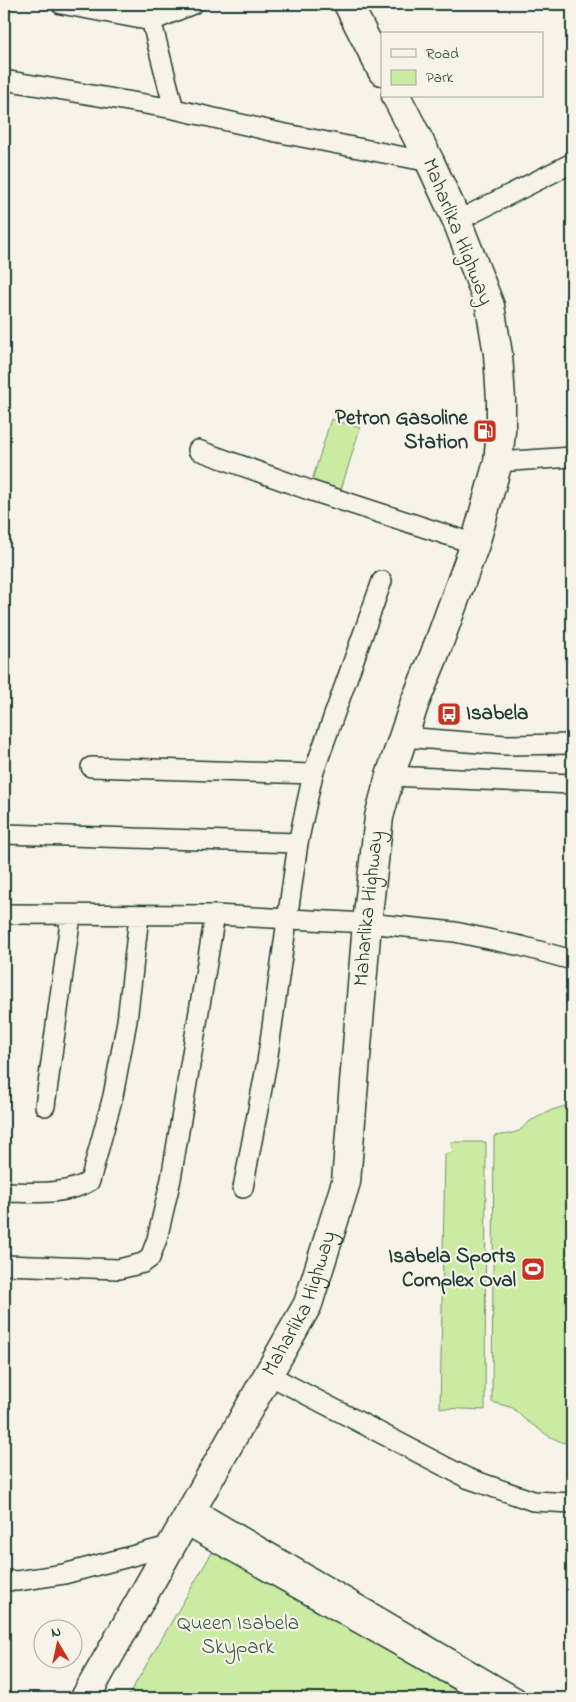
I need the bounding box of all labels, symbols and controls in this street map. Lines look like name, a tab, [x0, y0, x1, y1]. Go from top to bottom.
legend	[381, 32, 544, 98]
text: Road	[426, 43, 459, 65]
text: Park	[426, 67, 454, 89]
street label: Maharlika Highway	[412, 154, 500, 311]
place label: Petron Gasoline Station	[335, 404, 469, 458]
fuel station icon: Petron Gasoline Station	[472, 418, 498, 444]
place label: Isabela	[466, 699, 528, 729]
bus stop icon: Isabela	[436, 701, 462, 727]
street label: Maharlika Highway	[347, 829, 394, 988]
street label: Maharlika Highway	[255, 1227, 347, 1382]
place label: Isabela Sports Complex Oval	[388, 1242, 516, 1296]
sports icon: Isabela Sports Complex Oval	[520, 1256, 546, 1282]
park label: Queen Isabela Skypark	[177, 1609, 299, 1665]
north arrow	[32, 1620, 82, 1670]
text: N	[50, 1622, 63, 1644]

